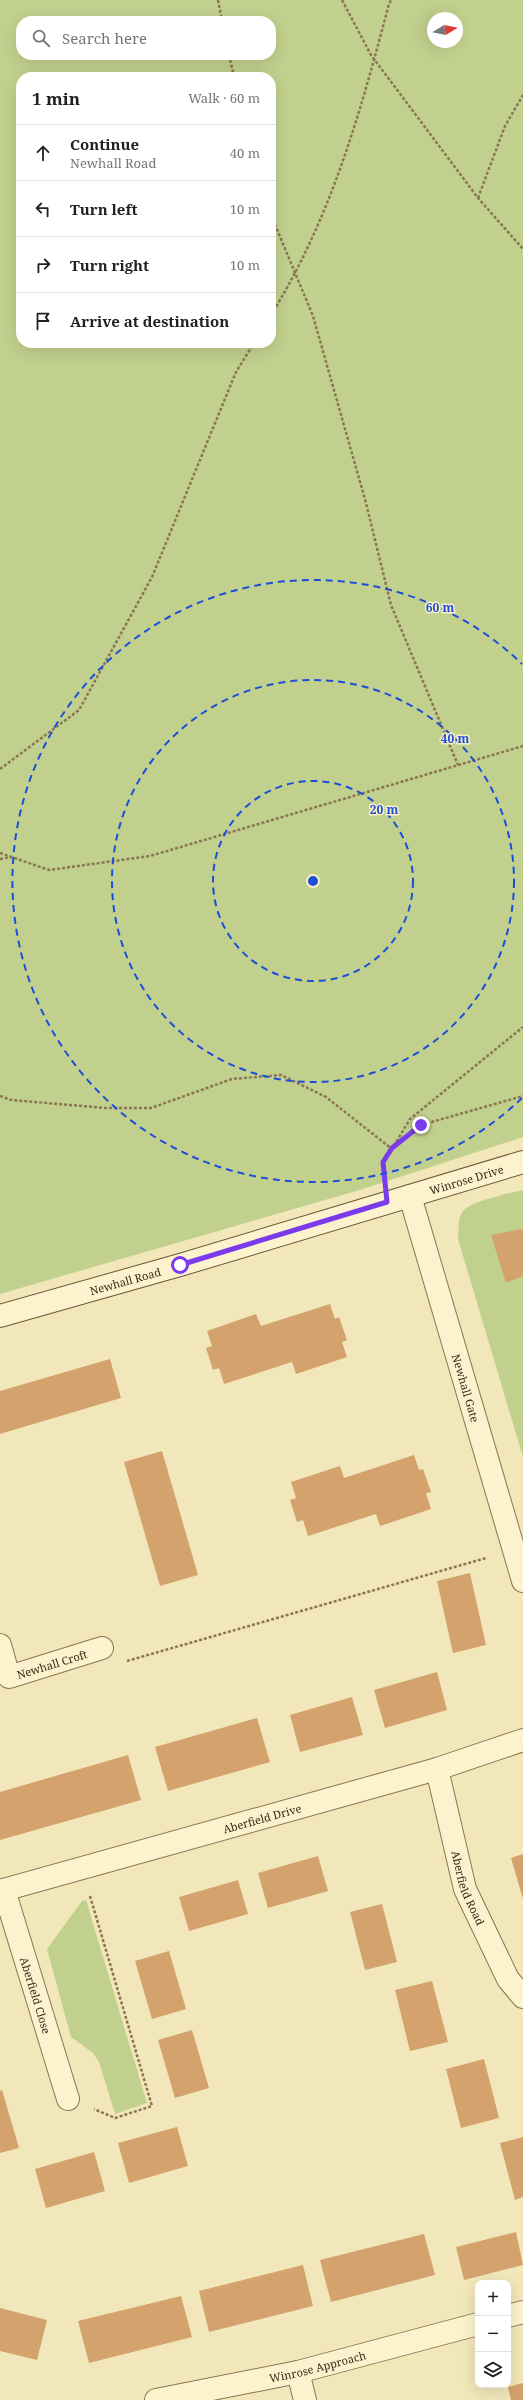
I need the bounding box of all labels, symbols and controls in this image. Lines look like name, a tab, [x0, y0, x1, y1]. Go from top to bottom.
north arrow	[427, 12, 463, 48]
search box	[16, 16, 276, 60]
icon: search	[30, 27, 52, 49]
text: Search here	[62, 28, 147, 48]
text: 1 min	[32, 87, 80, 110]
text: Walk · 60 m	[188, 89, 260, 107]
text: Continue	[70, 134, 139, 154]
icon: ahead	[32, 142, 54, 164]
text: 40 m	[230, 144, 260, 162]
text: Newhall Road	[70, 154, 156, 172]
icon: left	[32, 198, 54, 220]
text: Turn left	[70, 199, 138, 219]
text: 10 m	[230, 200, 260, 218]
icon: right	[32, 254, 54, 276]
text: Turn right	[70, 255, 149, 275]
text: 10 m	[230, 256, 260, 274]
icon: arrive	[32, 310, 54, 332]
text: Arrive at destination	[70, 311, 229, 331]
text: 60 m	[426, 599, 454, 616]
text: 40 m	[441, 730, 469, 747]
text: 20 m	[370, 801, 398, 818]
centre of rings	[306, 874, 320, 888]
route end	[412, 1116, 430, 1134]
street label: Winrose Drive	[428, 1161, 505, 1197]
route start	[171, 1256, 189, 1274]
street label: Newhall Road	[88, 1263, 163, 1298]
street label: Newhall Gate	[449, 1352, 483, 1424]
street label: Newhall Croft	[15, 1646, 89, 1682]
street label: Aberfield Drive	[221, 1800, 303, 1836]
street label: Aberfield Road	[449, 1849, 489, 1928]
street label: Aberfield Close	[17, 1955, 55, 2035]
map controls	[475, 2280, 511, 2388]
button: +	[475, 2280, 511, 2316]
button: −	[475, 2316, 511, 2352]
street label: Winrose Approach	[268, 2347, 367, 2385]
button: layers	[475, 2352, 511, 2388]

